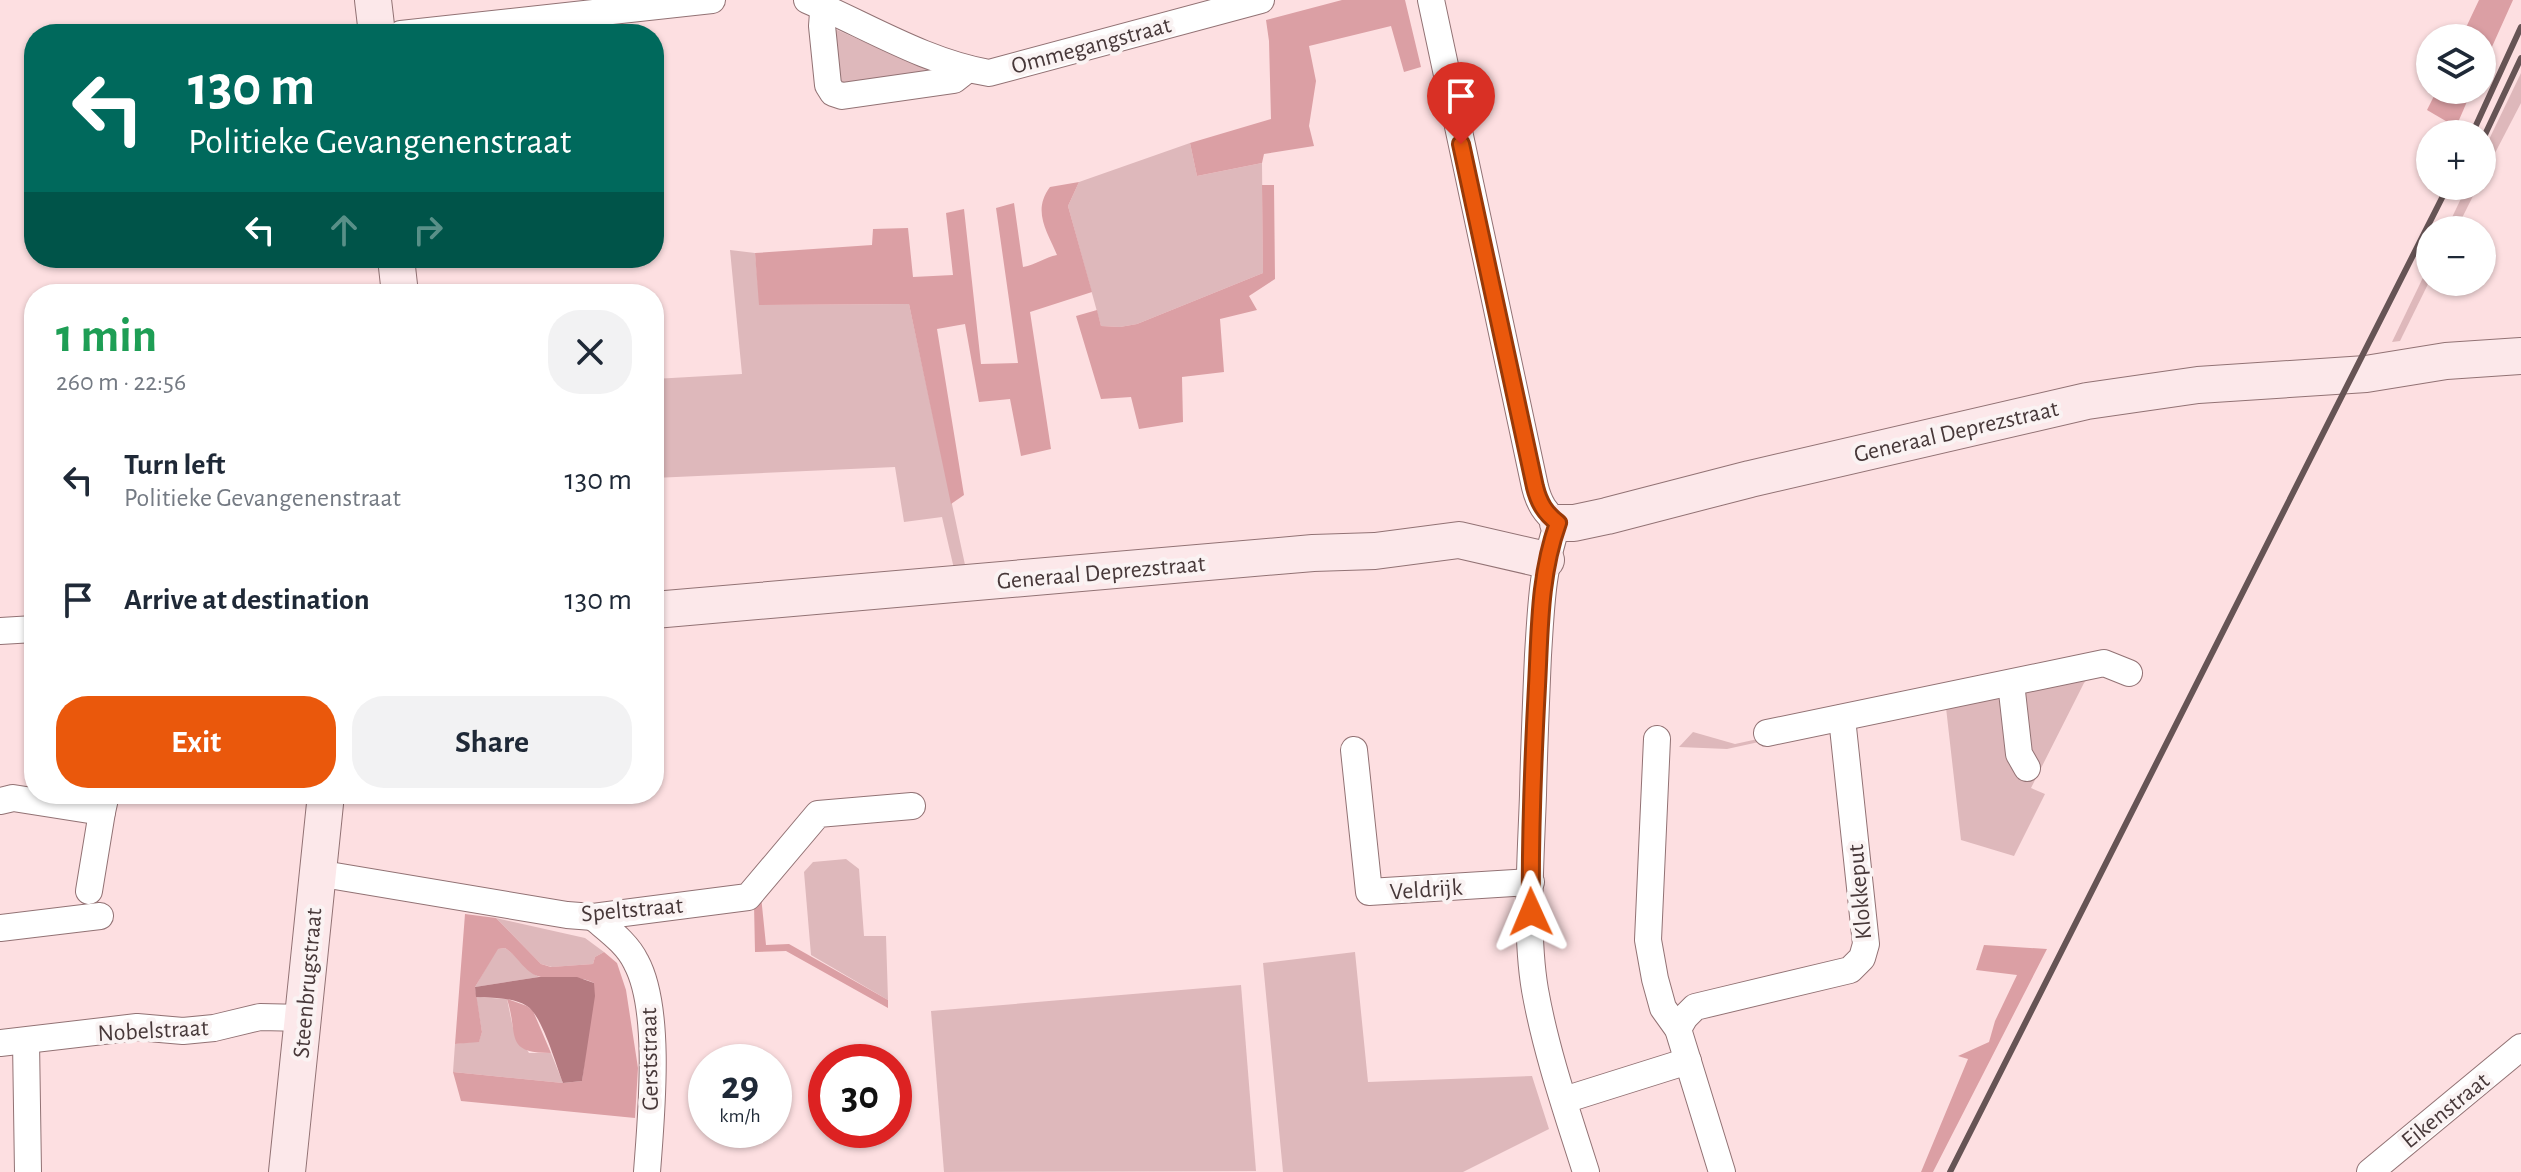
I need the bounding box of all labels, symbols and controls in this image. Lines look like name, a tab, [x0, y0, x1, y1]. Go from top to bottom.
street label: Ommegangstraat	[1009, 13, 1174, 79]
map controls	[2416, 24, 2496, 296]
button: layers	[2416, 24, 2496, 104]
icon: left	[56, 56, 160, 160]
text: 130 m	[188, 59, 315, 115]
pin	[1427, 62, 1495, 144]
icon: arrive	[1439, 74, 1483, 118]
button: +	[2416, 120, 2496, 200]
text: Politieke Gevangenenstraat	[188, 124, 571, 160]
icon: left	[238, 208, 282, 252]
icon: ahead	[322, 208, 366, 252]
icon: right	[406, 208, 450, 252]
button: −	[2416, 216, 2496, 296]
button: close	[548, 310, 632, 394]
text: 1 min	[56, 313, 157, 361]
text: 260 m · 22:56	[56, 369, 186, 395]
street label: Generaal Deprezstraat	[1852, 397, 2061, 467]
text: Turn left	[124, 450, 225, 480]
icon: left	[56, 458, 100, 502]
text: 130 m	[565, 465, 632, 495]
text: Politieke Gevangenenstraat	[124, 485, 401, 511]
street label: Generaal Deprezstraat	[996, 552, 1207, 594]
icon: arrive	[56, 578, 100, 622]
text: Arrive at destination	[124, 585, 370, 615]
text: 130 m	[565, 585, 632, 615]
button: Exit	[56, 696, 336, 788]
button: Share	[352, 696, 632, 788]
street label: Klokkeput	[1844, 843, 1876, 941]
position arrow	[1489, 870, 1573, 954]
street label: Veldrijk	[1389, 875, 1463, 905]
street label: Speltstraat	[580, 894, 684, 926]
street label: Steenbrugstraat	[289, 907, 327, 1059]
street label: Gerststraat	[637, 1007, 663, 1111]
street label: Nobelstraat	[97, 1016, 209, 1046]
speed limit sign: 30	[808, 1044, 912, 1148]
text: 29	[721, 1066, 759, 1106]
street label: Eikenstraat	[2397, 1068, 2494, 1153]
text: km/h	[719, 1106, 761, 1126]

